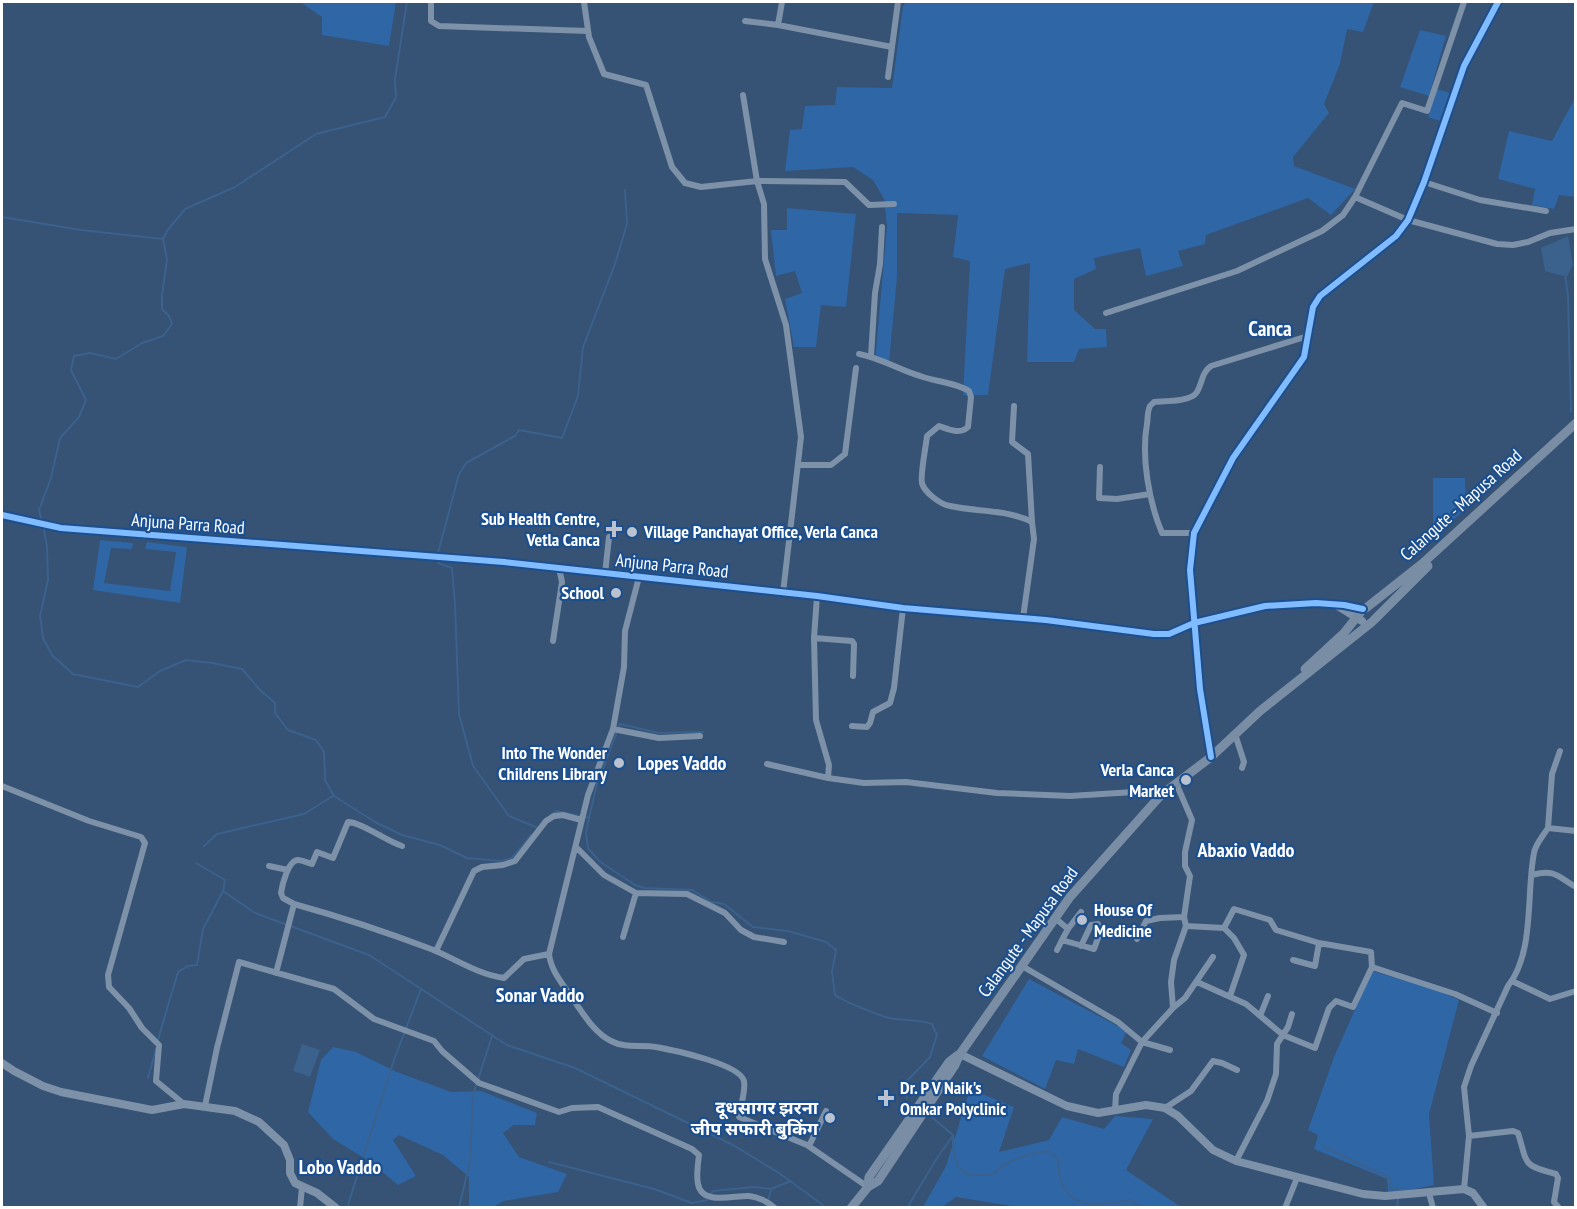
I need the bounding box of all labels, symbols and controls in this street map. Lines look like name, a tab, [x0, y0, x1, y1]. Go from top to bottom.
district label: Canca	[1248, 315, 1292, 342]
street label: Calangute - Mapusa Road	[1395, 444, 1526, 565]
place label: Sub Health Centre, Vetla Canca	[481, 507, 600, 551]
street label: Anjuna Parra Road	[131, 508, 245, 539]
marker: Sub Health Centre, Vetla Canca	[605, 520, 623, 538]
place label: Village Panchayat Office, Verla Canca	[643, 520, 878, 543]
marker: Village Panchayat Office, Verla Canca	[625, 525, 639, 539]
street label: Anjuna Parra Road	[614, 548, 730, 583]
place label: School	[561, 581, 605, 604]
marker: School	[609, 586, 623, 600]
place label: Into The Wonder Childrens Library	[498, 741, 608, 785]
district label: Lopes Vaddo	[637, 750, 727, 776]
marker: Into The Wonder Childrens Library	[612, 756, 626, 770]
place label: Verla Canca Market	[1099, 758, 1175, 802]
marker: Verla Canca Market	[1179, 773, 1193, 787]
district label: Abaxio Vaddo	[1197, 837, 1295, 863]
street label: Calangute - Mapusa Road	[972, 862, 1083, 1002]
place label: House Of Medicine	[1094, 898, 1153, 942]
marker: House Of Medicine	[1075, 913, 1089, 927]
district label: Sonar Vaddo	[496, 982, 584, 1008]
place label: Dr. P V Naik's Omkar Polyclinic	[900, 1076, 1007, 1120]
marker: Dr. P V Naik's Omkar Polyclinic	[877, 1089, 895, 1107]
place label: दूधसागर झरना जीप सफारी बुकिंग	[691, 1096, 819, 1140]
marker: दूधसागर झरना जीप सफारी बुकिंग	[823, 1111, 837, 1125]
district label: Lobo Vaddo	[299, 1154, 381, 1180]

